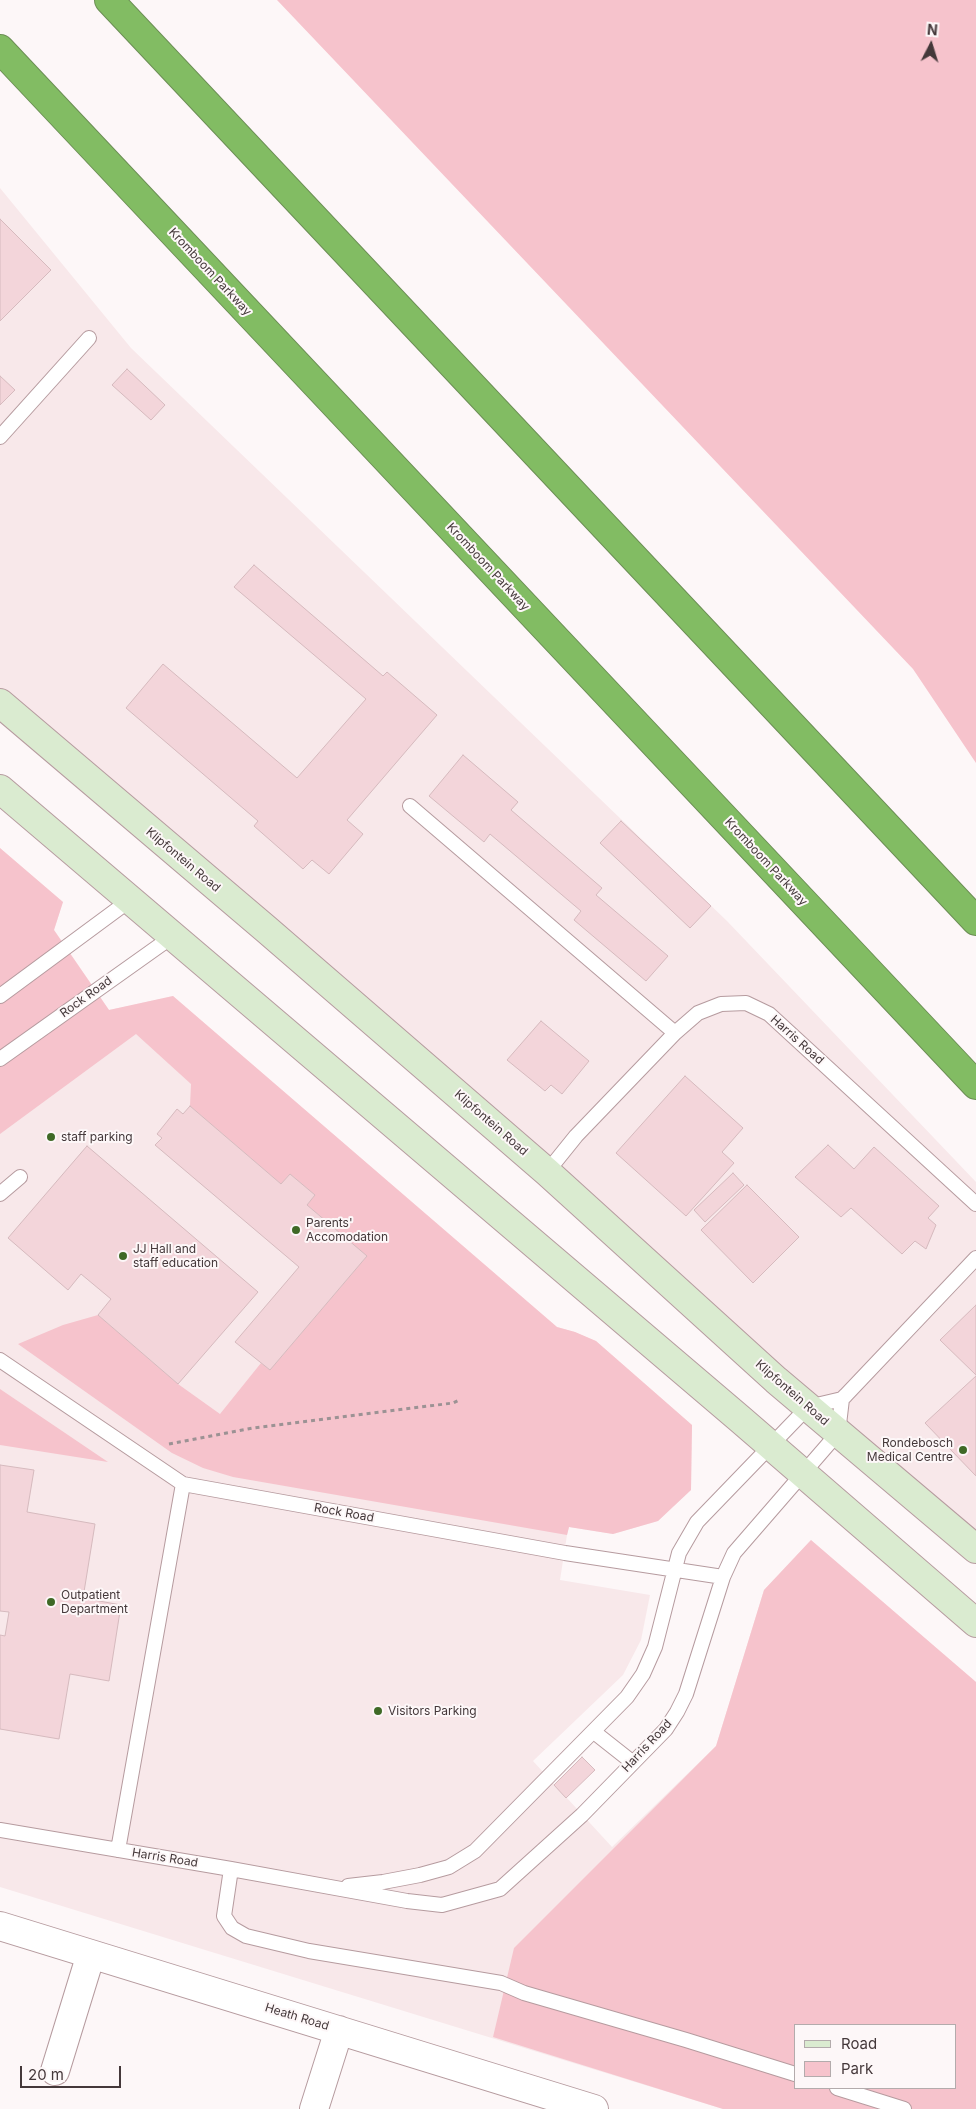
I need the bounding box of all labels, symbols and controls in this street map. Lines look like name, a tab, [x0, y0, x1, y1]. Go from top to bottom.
north arrow	[906, 20, 956, 70]
text: N	[926, 21, 938, 38]
street label: Kromboom Parkway	[166, 225, 254, 319]
street label: Kromboom Parkway	[444, 520, 532, 614]
street label: Kromboom Parkway	[722, 815, 810, 909]
street label: Klipfontein Road	[143, 825, 223, 895]
street label: Rock Road	[57, 973, 115, 1021]
street label: Harris Road	[767, 1012, 827, 1068]
street label: Klipfontein Road	[451, 1087, 531, 1159]
place label: staff parking	[61, 1130, 133, 1144]
marker: staff parking	[45, 1131, 57, 1143]
place label: Parents' Accomodation	[306, 1216, 388, 1244]
marker: Parents' Accomodation	[290, 1224, 302, 1236]
place label: JJ Hall and staff education	[133, 1242, 218, 1270]
marker: JJ Hall and staff education	[117, 1250, 129, 1262]
street label: Klipfontein Road	[752, 1357, 832, 1429]
place label: Rondebosch Medical Centre	[867, 1436, 953, 1464]
marker: Rondebosch Medical Centre	[957, 1444, 969, 1456]
street label: Rock Road	[313, 1501, 375, 1525]
place label: Outpatient Department	[61, 1588, 128, 1616]
marker: Outpatient Department	[45, 1596, 57, 1608]
place label: Visitors Parking	[388, 1704, 477, 1718]
marker: Visitors Parking	[372, 1705, 384, 1717]
street label: Harris Road	[619, 1717, 675, 1775]
street label: Harris Road	[131, 1846, 199, 1870]
street label: Heath Road	[263, 2000, 331, 2034]
legend	[794, 2024, 956, 2089]
text: Road	[841, 2034, 877, 2053]
scale bar	[22, 2056, 124, 2088]
text: Park	[841, 2059, 873, 2078]
text: 20 m	[28, 2065, 64, 2084]

